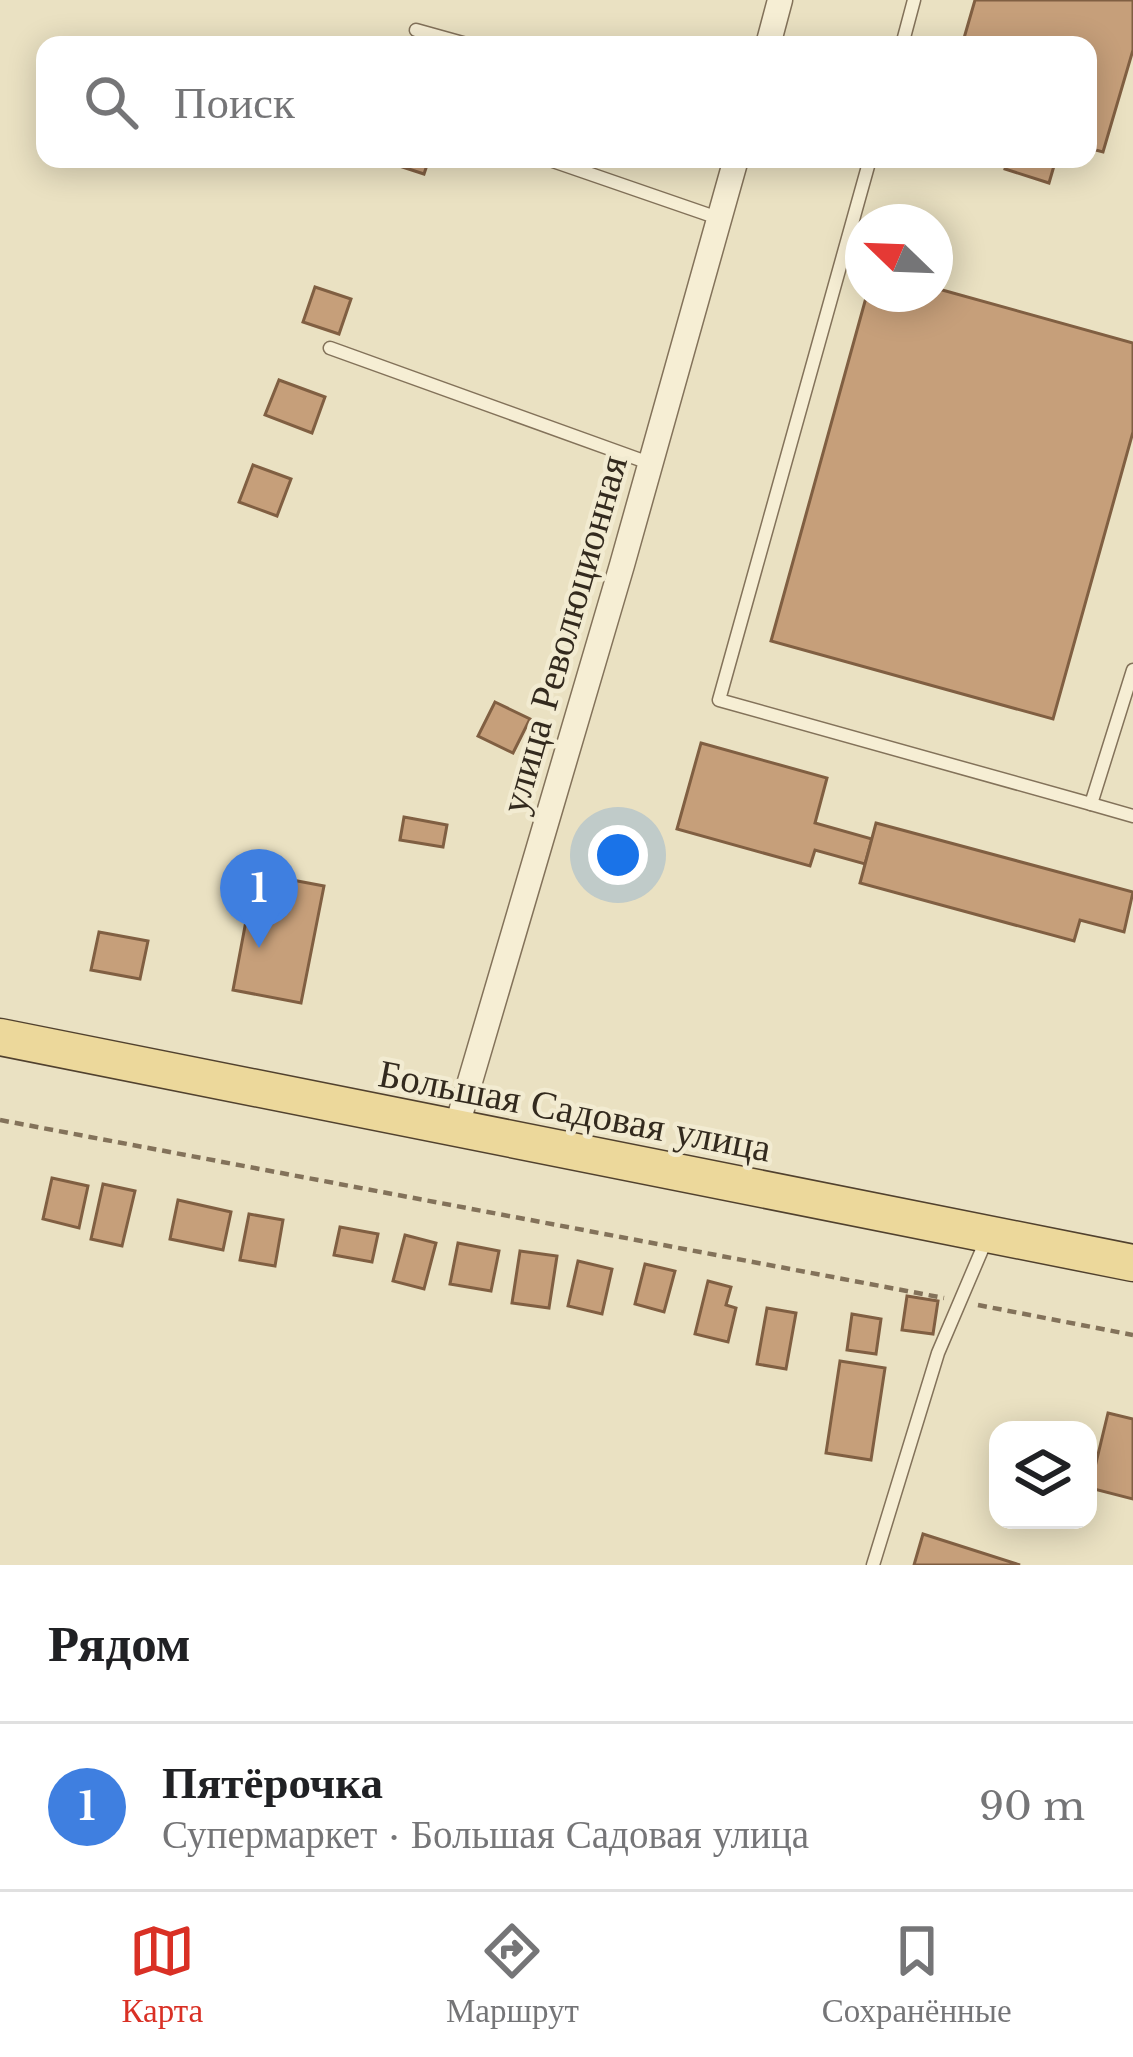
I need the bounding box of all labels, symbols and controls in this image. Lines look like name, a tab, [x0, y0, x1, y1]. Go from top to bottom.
search box	[36, 36, 1097, 168]
icon: search	[78, 69, 144, 135]
text: Поиск	[174, 74, 295, 130]
north arrow	[845, 204, 953, 312]
street label: улица Революционная	[489, 450, 638, 819]
your location	[588, 825, 648, 885]
pin: 1	[220, 849, 298, 948]
street label: Большая Садовая улица	[375, 1048, 775, 1173]
map controls	[989, 1421, 1097, 1529]
button: layers	[989, 1421, 1097, 1529]
text: Рядом	[48, 1612, 191, 1675]
text: Пятёрочка	[162, 1754, 383, 1810]
text: 1	[78, 1782, 96, 1831]
text: 90 m	[979, 1782, 1085, 1831]
text: Супермаркет · Большая Садовая улица	[162, 1810, 809, 1859]
tab: Карта	[121, 1918, 203, 2031]
tab: Маршрут	[446, 1918, 579, 2031]
tab: Сохранённые	[822, 1918, 1012, 2031]

